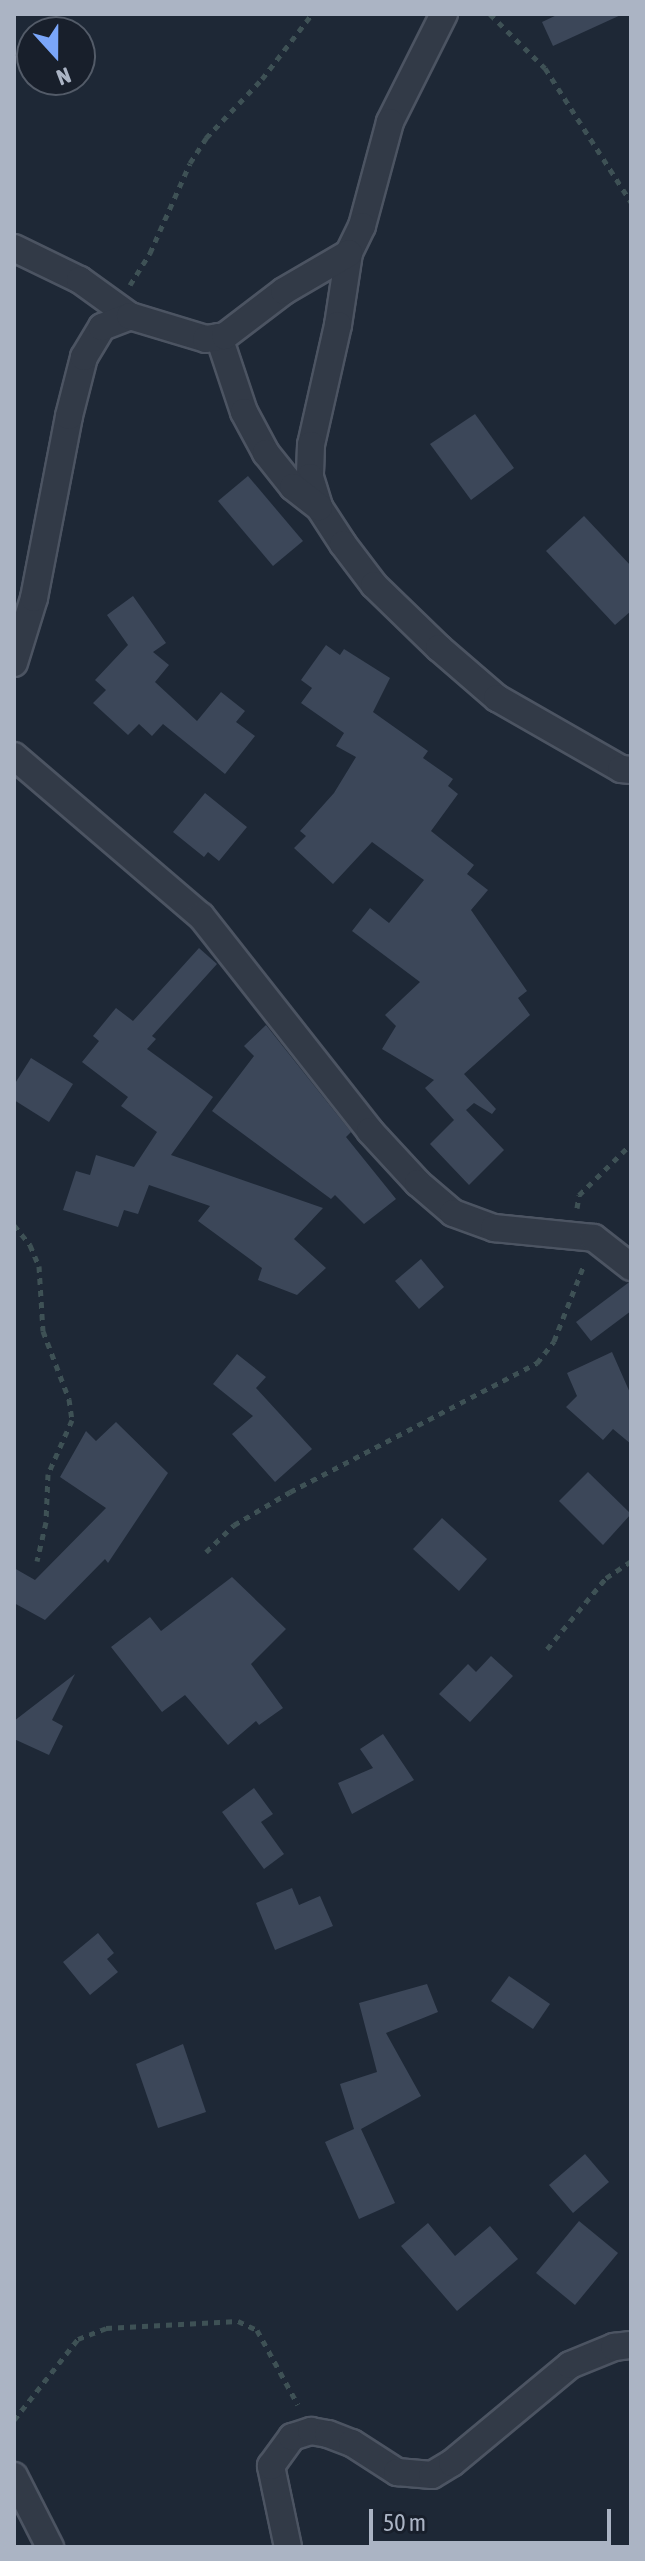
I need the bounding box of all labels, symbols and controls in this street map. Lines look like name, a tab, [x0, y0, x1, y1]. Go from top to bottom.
north arrow	[16, 16, 96, 96]
text: N	[53, 62, 75, 91]
scale bar	[373, 2493, 615, 2543]
text: 50 m	[383, 2509, 426, 2536]

